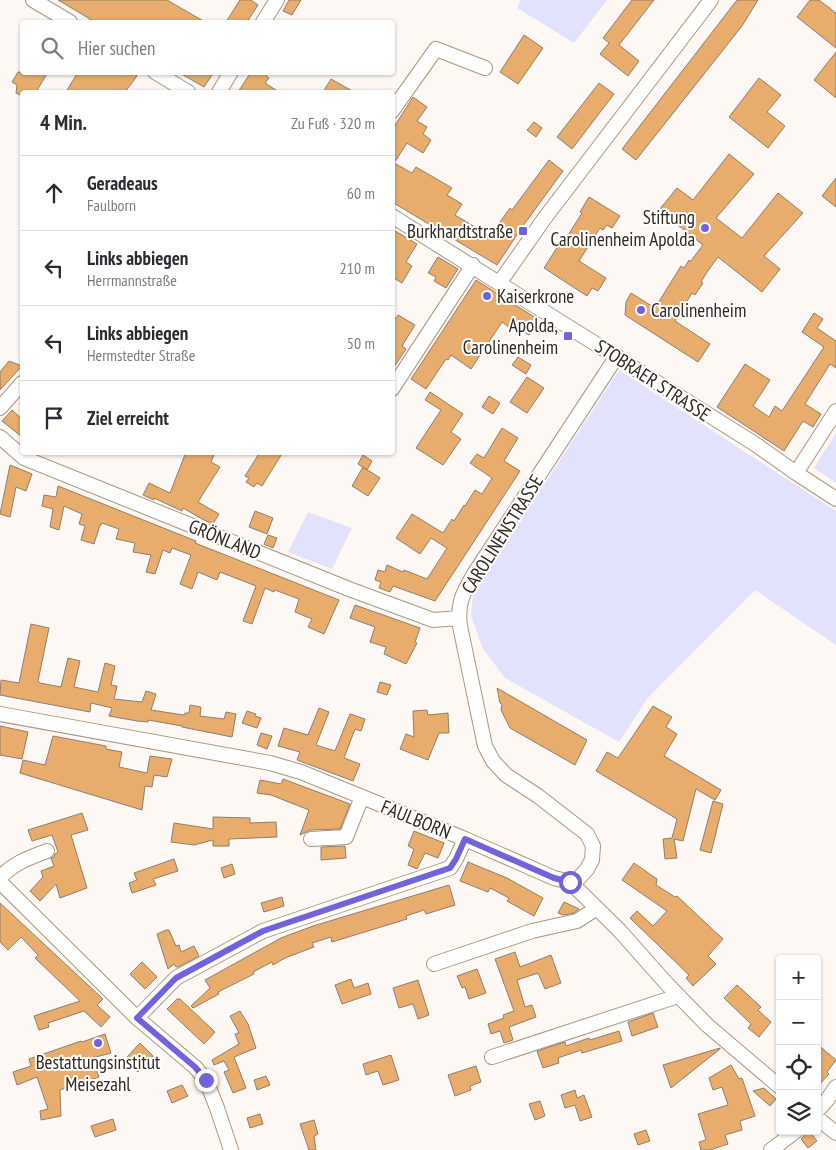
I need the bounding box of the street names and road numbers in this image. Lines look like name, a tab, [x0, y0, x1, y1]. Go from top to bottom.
street label: STOBRAER STRASSE	[591, 334, 715, 426]
street label: CAROLINENSTRASSE	[456, 470, 548, 598]
street label: GRÖNLAND	[185, 514, 265, 564]
street label: FAULBORN	[378, 794, 454, 844]

